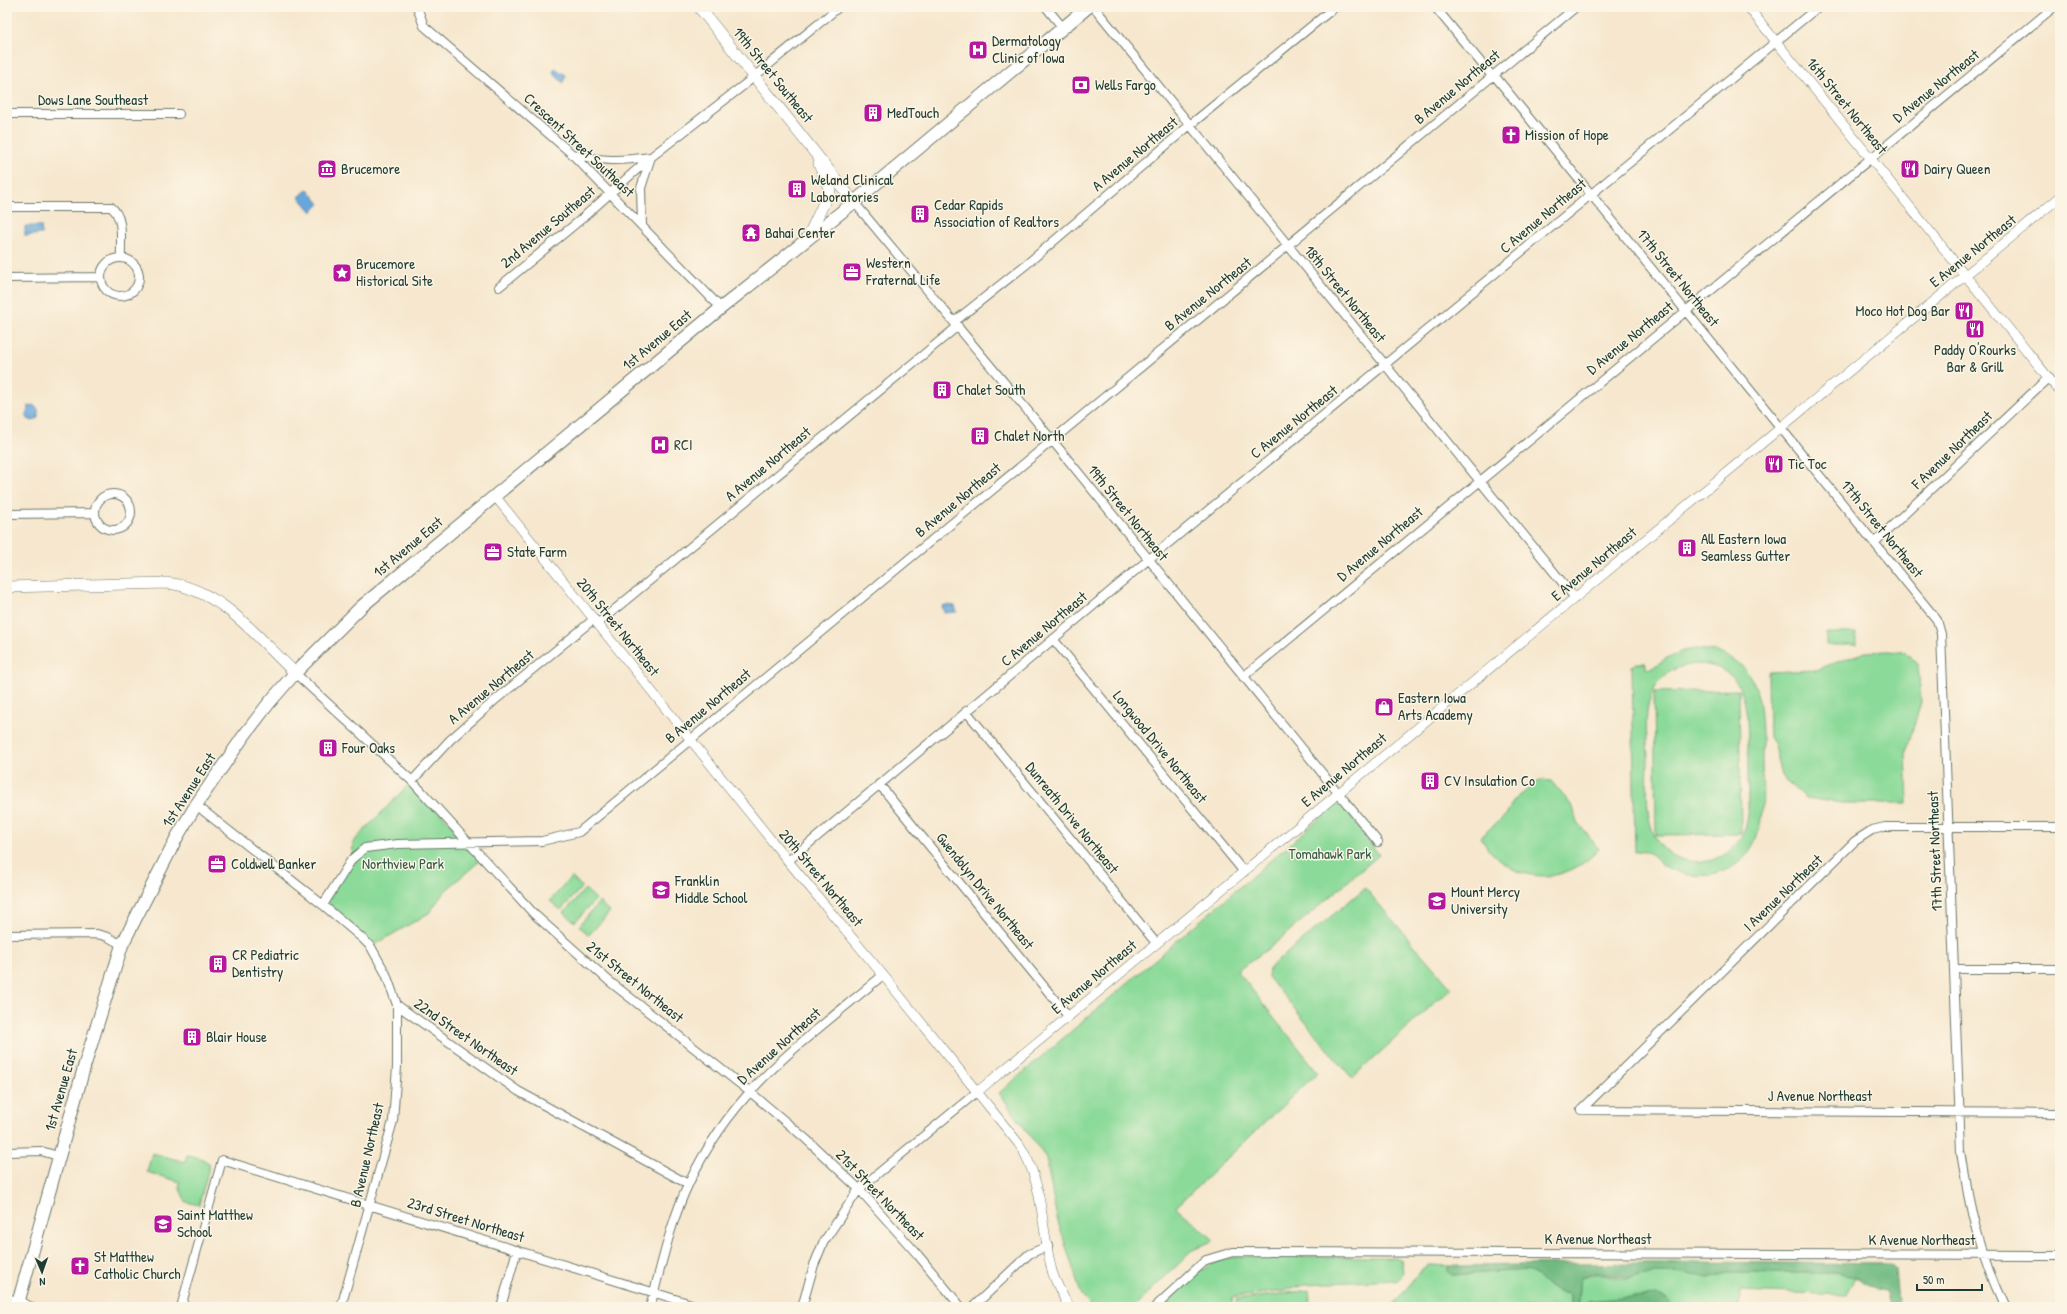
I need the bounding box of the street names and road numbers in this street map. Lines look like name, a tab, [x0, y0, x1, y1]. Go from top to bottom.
street label: 19th Street Southeast	[728, 22, 819, 128]
street label: B Avenue Northeast	[1409, 44, 1505, 129]
street label: D Avenue Northeast	[1888, 44, 1984, 127]
street label: 16th Street Northeast	[1802, 53, 1893, 159]
street label: Crescent Street Southeast	[519, 88, 640, 202]
street label: Dows Lane Southeast	[38, 89, 149, 110]
street label: A Avenue Northeast	[1087, 111, 1183, 196]
street label: C Avenue Northeast	[1495, 173, 1591, 258]
street label: 2nd Avenue Southeast	[496, 180, 600, 273]
street label: E Avenue Northeast	[1925, 209, 2021, 292]
street label: 17th Street Northeast	[1632, 224, 1725, 332]
street label: 18th Street Northeast	[1300, 241, 1392, 347]
street label: B Avenue Northeast	[1160, 251, 1256, 335]
street label: D Avenue Northeast	[1582, 296, 1678, 379]
street label: 1st Avenue East	[617, 304, 697, 375]
street label: C Avenue Northeast	[1245, 379, 1343, 464]
street label: F Avenue Northeast	[1906, 405, 1997, 494]
street label: A Avenue Northeast	[720, 421, 816, 506]
street label: B Avenue Northeast	[910, 457, 1006, 542]
street label: 19th Street Northeast	[1083, 460, 1174, 566]
street label: 17th Street Northeast	[1836, 475, 1929, 583]
street label: D Avenue Northeast	[1332, 501, 1428, 586]
street label: 1st Avenue East	[368, 511, 448, 582]
street label: E Avenue Northeast	[1546, 521, 1642, 606]
street label: 20th Street Northeast	[572, 573, 665, 681]
street label: C Avenue Northeast	[996, 586, 1092, 671]
street label: A Avenue Northeast	[443, 644, 539, 729]
street label: B Avenue Northeast	[660, 663, 756, 748]
street label: Longwood Drive Northeast	[1108, 686, 1213, 808]
street label: E Avenue Northeast	[1296, 727, 1392, 812]
street label: 1st Avenue East	[157, 748, 221, 831]
street label: Dunreath Drive Northeast	[1021, 757, 1125, 879]
street label: 17th Street Northeast	[1922, 790, 1947, 911]
street label: 20th Street Northeast	[774, 825, 869, 931]
street label: Gwendolyn Drive Northeast	[932, 828, 1040, 954]
street label: I Avenue Northeast	[1738, 849, 1827, 936]
street label: E Avenue Northeast	[1046, 934, 1142, 1019]
street label: 21st Street Northeast	[582, 936, 689, 1028]
street label: 22nd Street Northeast	[410, 993, 523, 1081]
street label: D Avenue Northeast	[732, 1002, 826, 1089]
street label: 1st Avenue East	[39, 1045, 83, 1133]
street label: J Avenue Northeast	[1768, 1085, 1873, 1106]
street label: B Avenue Northeast	[344, 1100, 389, 1209]
street label: 21st Street Northeast	[831, 1144, 930, 1245]
street label: 23rd Street Northeast	[405, 1192, 528, 1248]
street label: K Avenue Northeast	[1545, 1228, 1652, 1249]
street label: K Avenue Northeast	[1869, 1229, 1976, 1250]

